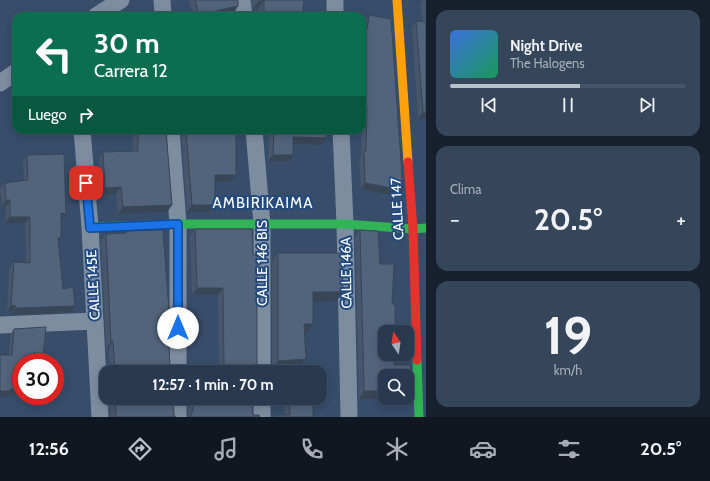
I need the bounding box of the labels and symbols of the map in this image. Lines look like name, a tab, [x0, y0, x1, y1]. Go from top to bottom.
pin	[69, 166, 103, 200]
street label: CALLE 147	[386, 178, 408, 240]
district label: AMBIRIKAIMA	[213, 194, 313, 212]
street label: CALLE 146 BIS	[253, 220, 271, 306]
street label: CALLE 146A	[336, 237, 356, 309]
street label: CALLE 145E	[82, 249, 104, 321]
position arrow	[157, 307, 199, 349]
north arrow	[378, 325, 414, 361]
speed limit sign: 30	[12, 353, 64, 405]

